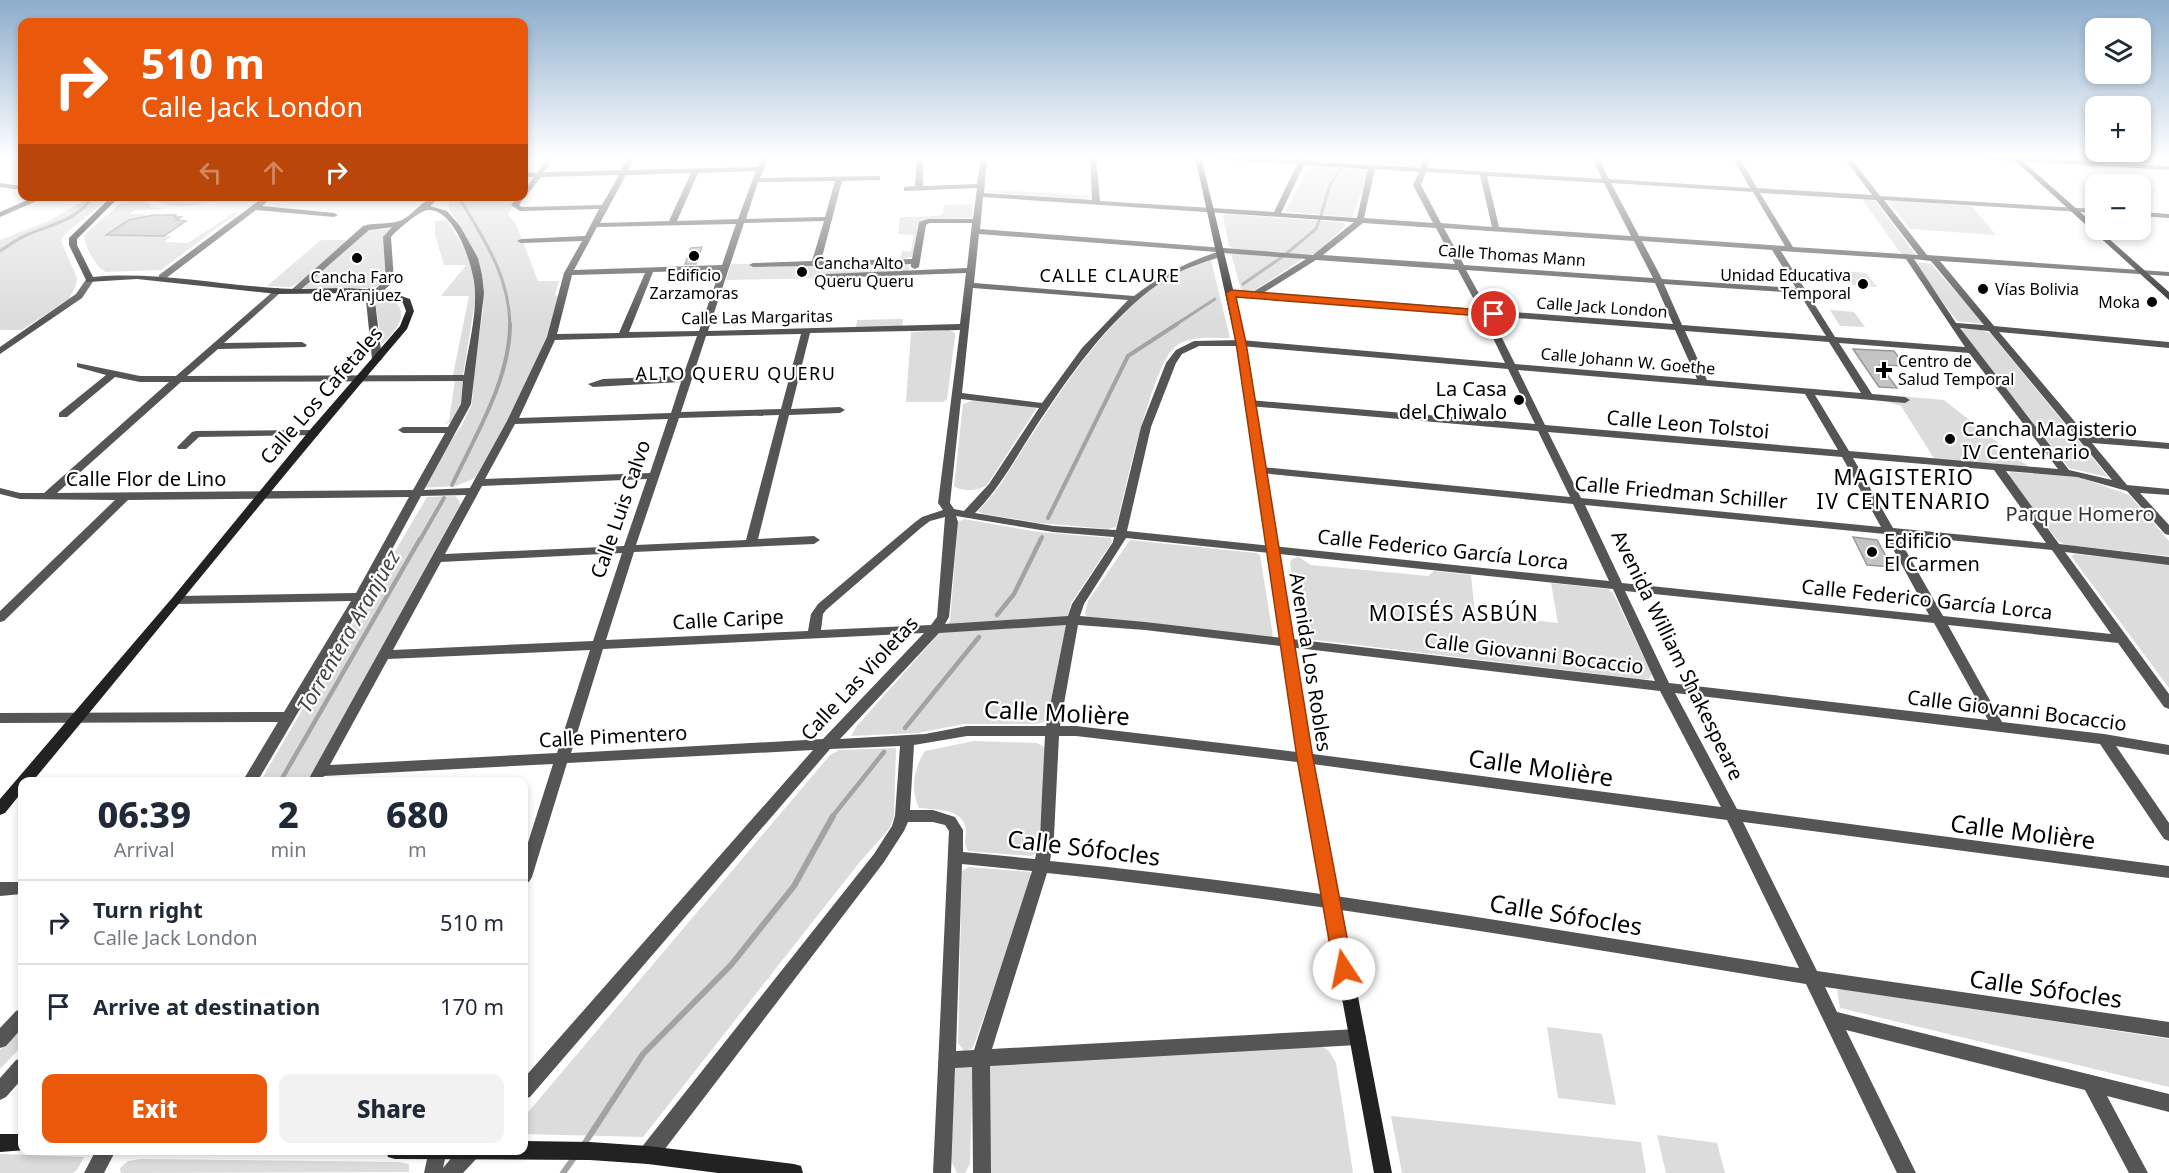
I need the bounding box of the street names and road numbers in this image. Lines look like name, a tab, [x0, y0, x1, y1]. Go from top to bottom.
street label: Calle Thomas Mann	[1437, 239, 1587, 271]
street label: Calle Jack London	[1536, 291, 1668, 323]
street label: Calle Las Margaritas	[681, 305, 833, 329]
street label: Calle Los Cafetales	[254, 320, 388, 470]
street label: Calle Johann W. Goethe	[1540, 342, 1716, 380]
street label: Calle Leon Tolstoi	[1606, 403, 1770, 445]
street label: Calle Luis Calvo	[584, 436, 656, 582]
street label: Calle Flor de Lino	[66, 465, 226, 492]
street label: Calle Friedman Schiller	[1573, 469, 1789, 515]
street label: Calle Federico García Lorca	[1316, 522, 1570, 576]
street label: Avenida William Shakespeare	[1606, 526, 1750, 784]
street label: Avenida Los Robles	[1284, 571, 1338, 753]
street label: Calle Federico García Lorca	[1800, 572, 2054, 626]
street label: Calle Caripe	[672, 603, 784, 635]
street label: Calle Las Violetas	[794, 610, 924, 746]
street label: Calle Giovanni Bocaccio	[1423, 626, 1645, 680]
street label: Calle Giovanni Bocaccio	[1906, 683, 2128, 737]
street label: Calle Molière	[983, 692, 1131, 732]
street label: Calle Pimentero	[538, 719, 688, 753]
street label: Calle Molière	[1466, 741, 1616, 793]
street label: Calle Molière	[1949, 806, 2097, 856]
street label: Calle Sófocles	[1006, 821, 1162, 873]
street label: Calle Sófocles	[1487, 886, 1645, 942]
street label: Calle Sófocles	[1967, 961, 2125, 1015]

